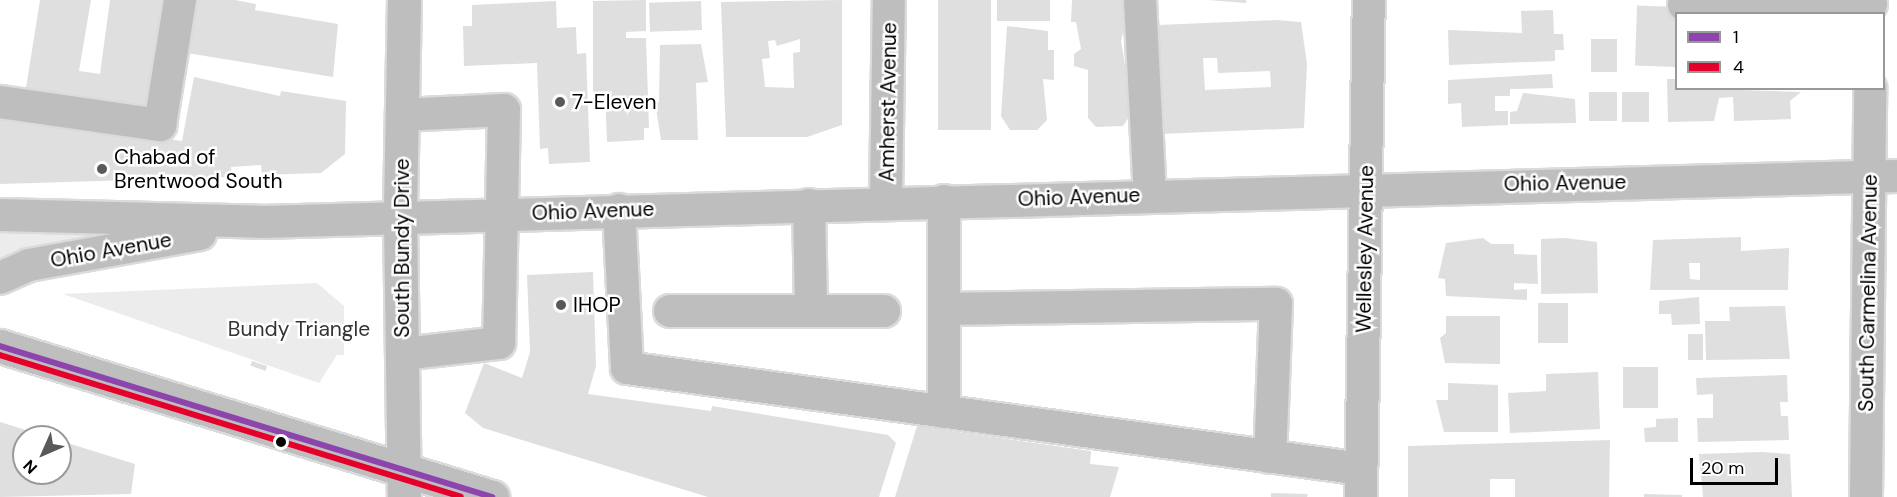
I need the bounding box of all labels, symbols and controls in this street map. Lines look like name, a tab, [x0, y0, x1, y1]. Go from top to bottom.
legend	[1675, 12, 1885, 90]
street label: Amherst Avenue	[874, 22, 902, 182]
text: 1	[1733, 25, 1739, 49]
text: 4	[1733, 55, 1744, 79]
place label: 7-Eleven	[572, 89, 656, 115]
marker: 7-Eleven	[553, 95, 567, 109]
place label: Chabad of Brentwood South	[114, 144, 283, 194]
street label: South Bundy Drive	[389, 158, 415, 338]
marker: Chabad of Brentwood South	[95, 162, 109, 176]
street label: Wellesley Avenue	[1351, 165, 1379, 333]
street label: Ohio Avenue	[1503, 169, 1627, 197]
street label: South Carmelina Avenue	[1853, 174, 1883, 412]
street label: Ohio Avenue	[1017, 182, 1141, 212]
street label: Ohio Avenue	[531, 196, 655, 226]
street label: Ohio Avenue	[48, 227, 174, 273]
place label: IHOP	[573, 292, 621, 318]
marker: IHOP	[554, 298, 568, 312]
park label: Bundy Triangle	[228, 316, 370, 342]
north arrow	[12, 425, 72, 485]
unlabelled marker	[275, 436, 287, 448]
scale bar	[1693, 446, 1782, 484]
text: N	[19, 455, 42, 478]
text: 20 m	[1701, 456, 1744, 480]

